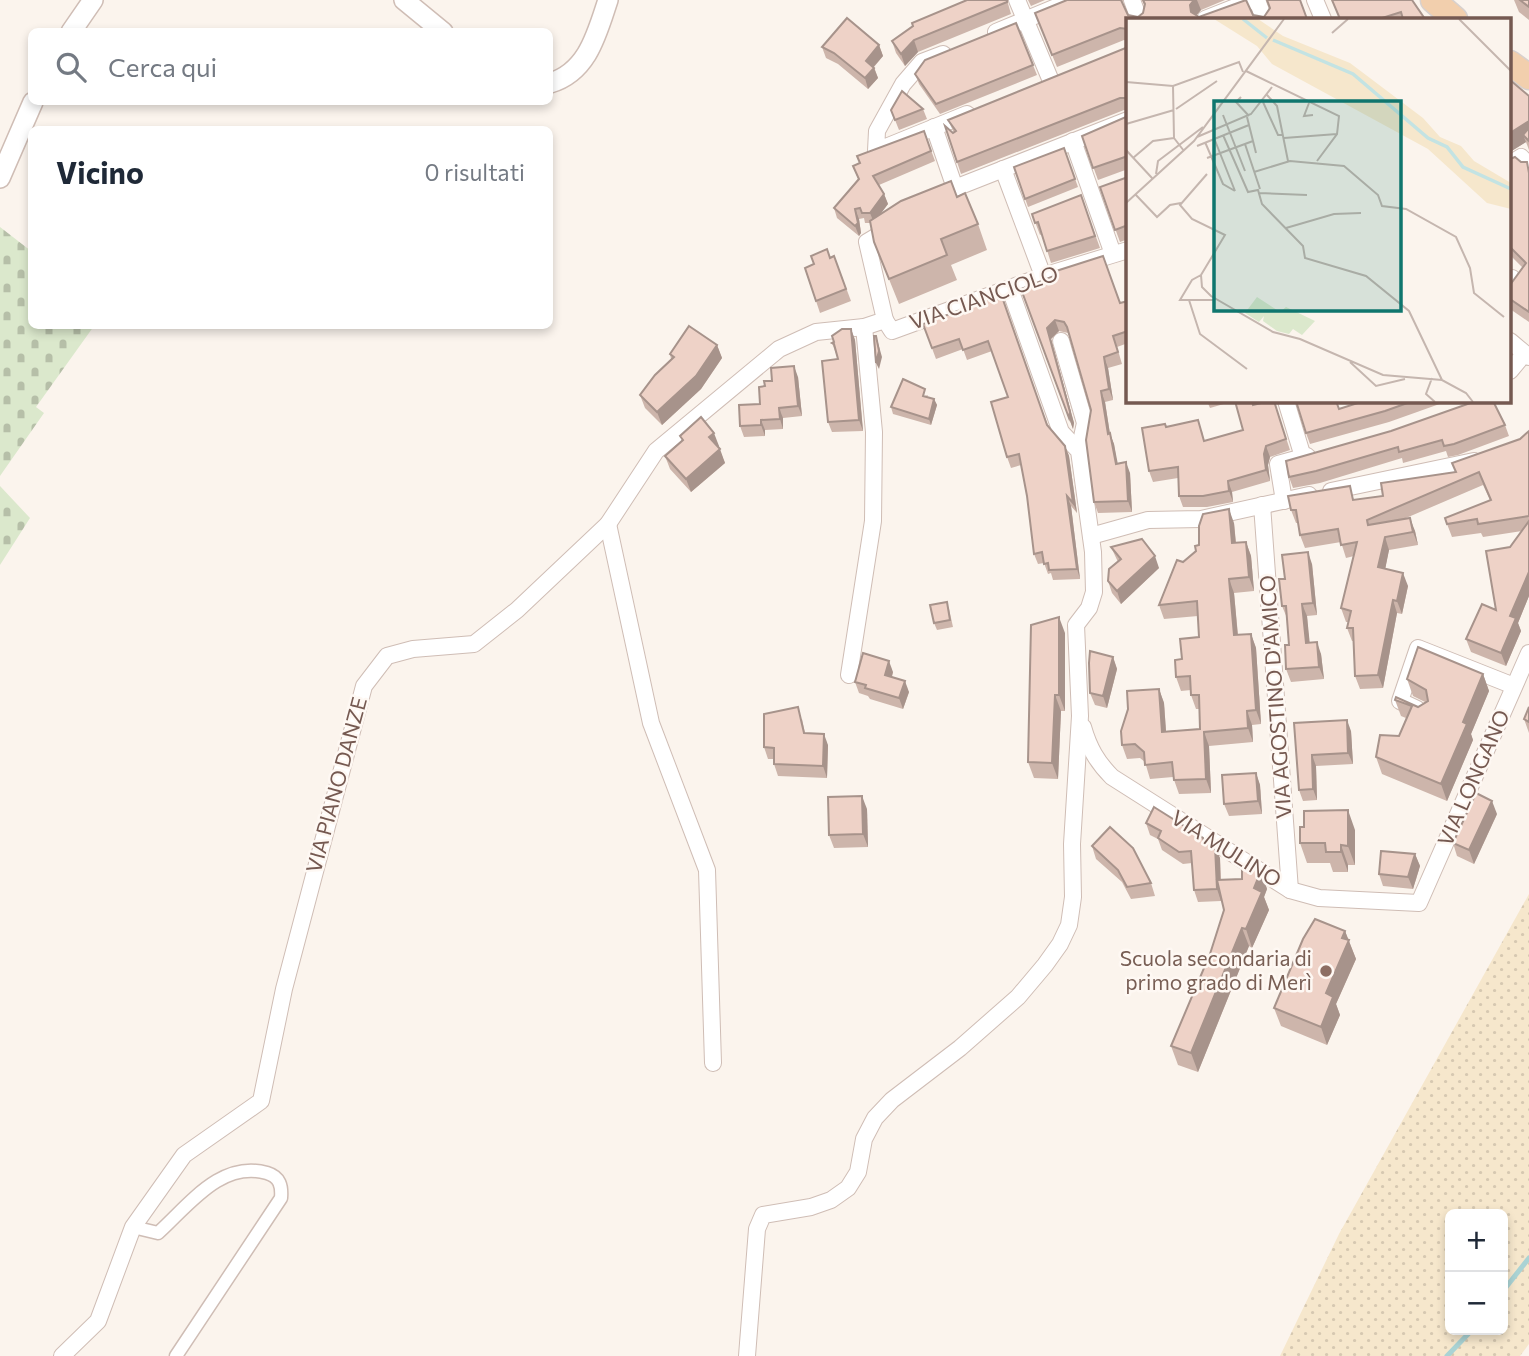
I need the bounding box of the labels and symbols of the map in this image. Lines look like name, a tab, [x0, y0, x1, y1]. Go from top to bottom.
inset map	[1126, 18, 1512, 402]
street label: VIA CIANCIOLO	[906, 259, 1061, 334]
street label: VIA AGOSTINO D'AMICO	[1254, 574, 1295, 820]
street label: VIA PIANO DANZE	[300, 694, 371, 875]
street label: VIA LONGANO	[1431, 705, 1514, 849]
street label: VIA MULINO	[1167, 804, 1286, 891]
place label: Scuola secondaria di primo grado di Merì	[1120, 945, 1312, 994]
marker: Scuola secondaria di primo grado di Merì	[1318, 963, 1334, 979]

